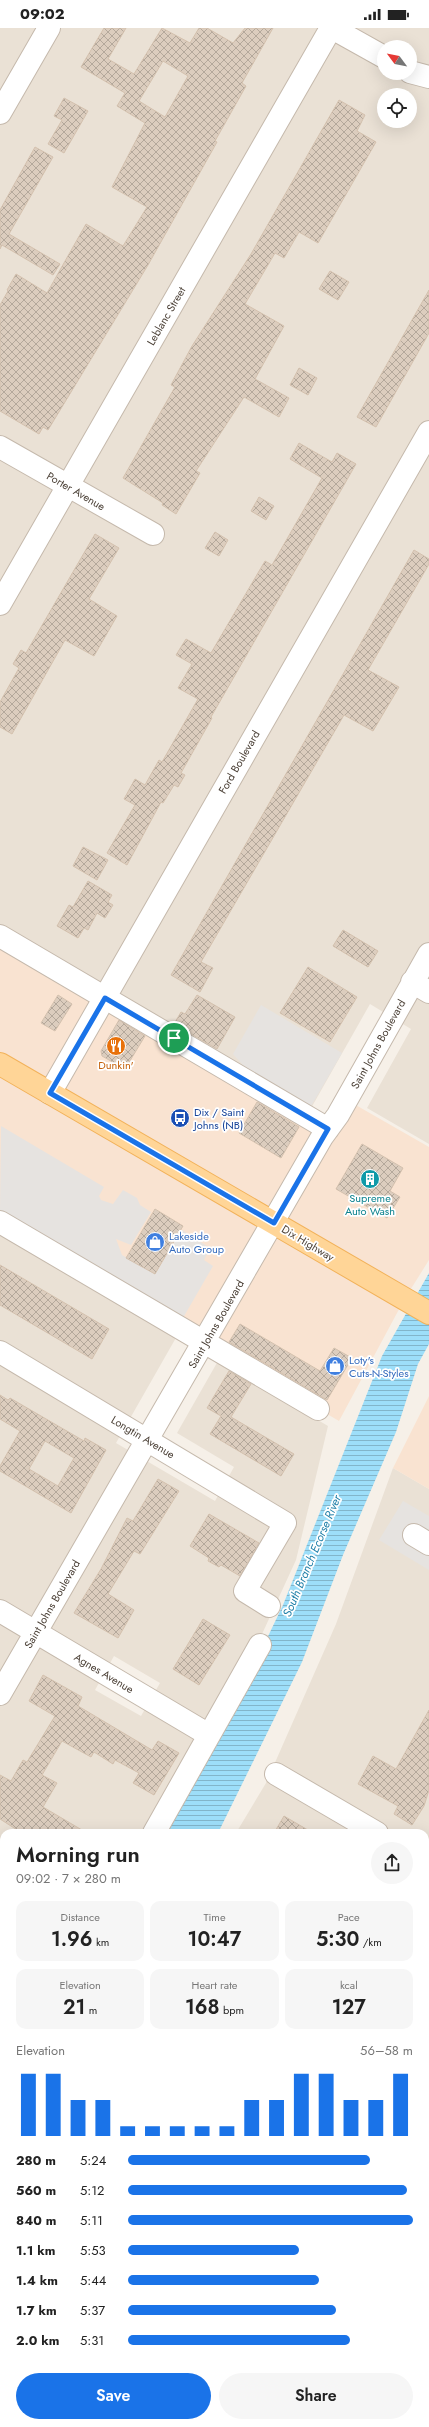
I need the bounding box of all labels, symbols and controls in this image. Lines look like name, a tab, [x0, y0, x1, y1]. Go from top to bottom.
text: 09:02	[20, 3, 65, 25]
north arrow	[377, 40, 417, 80]
map controls	[377, 40, 417, 128]
button: locate	[377, 88, 417, 128]
street label: Leblanc Street	[143, 283, 189, 348]
street label: Porter Avenue	[44, 468, 108, 514]
street label: Ford Boulevard	[214, 727, 264, 797]
street label: Saint Johns Boulevard	[347, 996, 409, 1092]
pin	[157, 1021, 191, 1055]
icon: arrive	[163, 1027, 185, 1049]
restaurant icon: Dunkin'	[105, 1035, 127, 1057]
place label: Dunkin'	[98, 1057, 134, 1073]
place label: Dix / Saint Johns (NB)	[192, 1104, 244, 1133]
bus stop icon: Dix / Saint Johns (NB)	[169, 1107, 191, 1129]
building icon: Supreme Auto Wash	[359, 1168, 381, 1190]
place label: Supreme Auto Wash	[345, 1190, 395, 1219]
street label: Dix Highway	[279, 1221, 337, 1265]
place label: Lakeside Auto Group	[169, 1228, 224, 1257]
shop icon: Lakeside Auto Group	[144, 1231, 166, 1253]
street label: Saint Johns Boulevard	[184, 1277, 248, 1371]
place label: Loty's Cuts-N-Styles	[349, 1352, 409, 1381]
shop icon: Loty's Cuts-N-Styles	[324, 1355, 346, 1377]
street label: Longtin Avenue	[108, 1412, 178, 1463]
water label: South Branch Ecorse River	[278, 1491, 346, 1620]
street label: Saint Johns Boulevard	[20, 1557, 84, 1651]
street label: Agnes Avenue	[71, 1649, 137, 1697]
text: Morning run	[16, 1838, 140, 1870]
button: share	[371, 1842, 413, 1884]
text: 09:02 · 7 × 280 m	[16, 1869, 121, 1888]
text: Distance	[60, 1909, 100, 1925]
text: Time	[203, 1909, 226, 1925]
text: Pace	[338, 1909, 360, 1925]
text: 1.96	[51, 1925, 93, 1954]
text: 10:47	[188, 1925, 241, 1954]
text: 5:30	[316, 1925, 359, 1954]
text: km	[93, 1934, 109, 1950]
text: /km	[359, 1934, 382, 1950]
text: Elevation	[59, 1977, 101, 1993]
text: Heart rate	[192, 1977, 237, 1993]
text: kcal	[340, 1977, 358, 1993]
text: 21	[63, 1993, 85, 2022]
text: 168	[185, 1993, 220, 2022]
text: 127	[332, 1993, 366, 2022]
text: m	[85, 2002, 97, 2018]
text: bpm	[220, 2002, 244, 2018]
text: Elevation	[16, 2041, 65, 2060]
text: 56–58 m	[360, 2041, 413, 2060]
text: 280 m	[16, 2151, 56, 2170]
text: 5:24	[80, 2151, 106, 2170]
text: 560 m	[16, 2181, 56, 2200]
text: 5:12	[80, 2181, 104, 2200]
text: 840 m	[16, 2211, 56, 2230]
text: 5:11	[80, 2211, 103, 2230]
text: 1.1 km	[16, 2241, 55, 2260]
text: 5:53	[80, 2241, 106, 2260]
text: 1.4 km	[16, 2271, 58, 2290]
text: 5:44	[80, 2271, 106, 2290]
text: 1.7 km	[16, 2301, 57, 2320]
text: 5:37	[80, 2301, 105, 2320]
text: 2.0 km	[16, 2331, 59, 2350]
text: 5:31	[80, 2331, 104, 2350]
button: Save	[16, 2373, 211, 2419]
button: Share	[219, 2373, 413, 2419]

